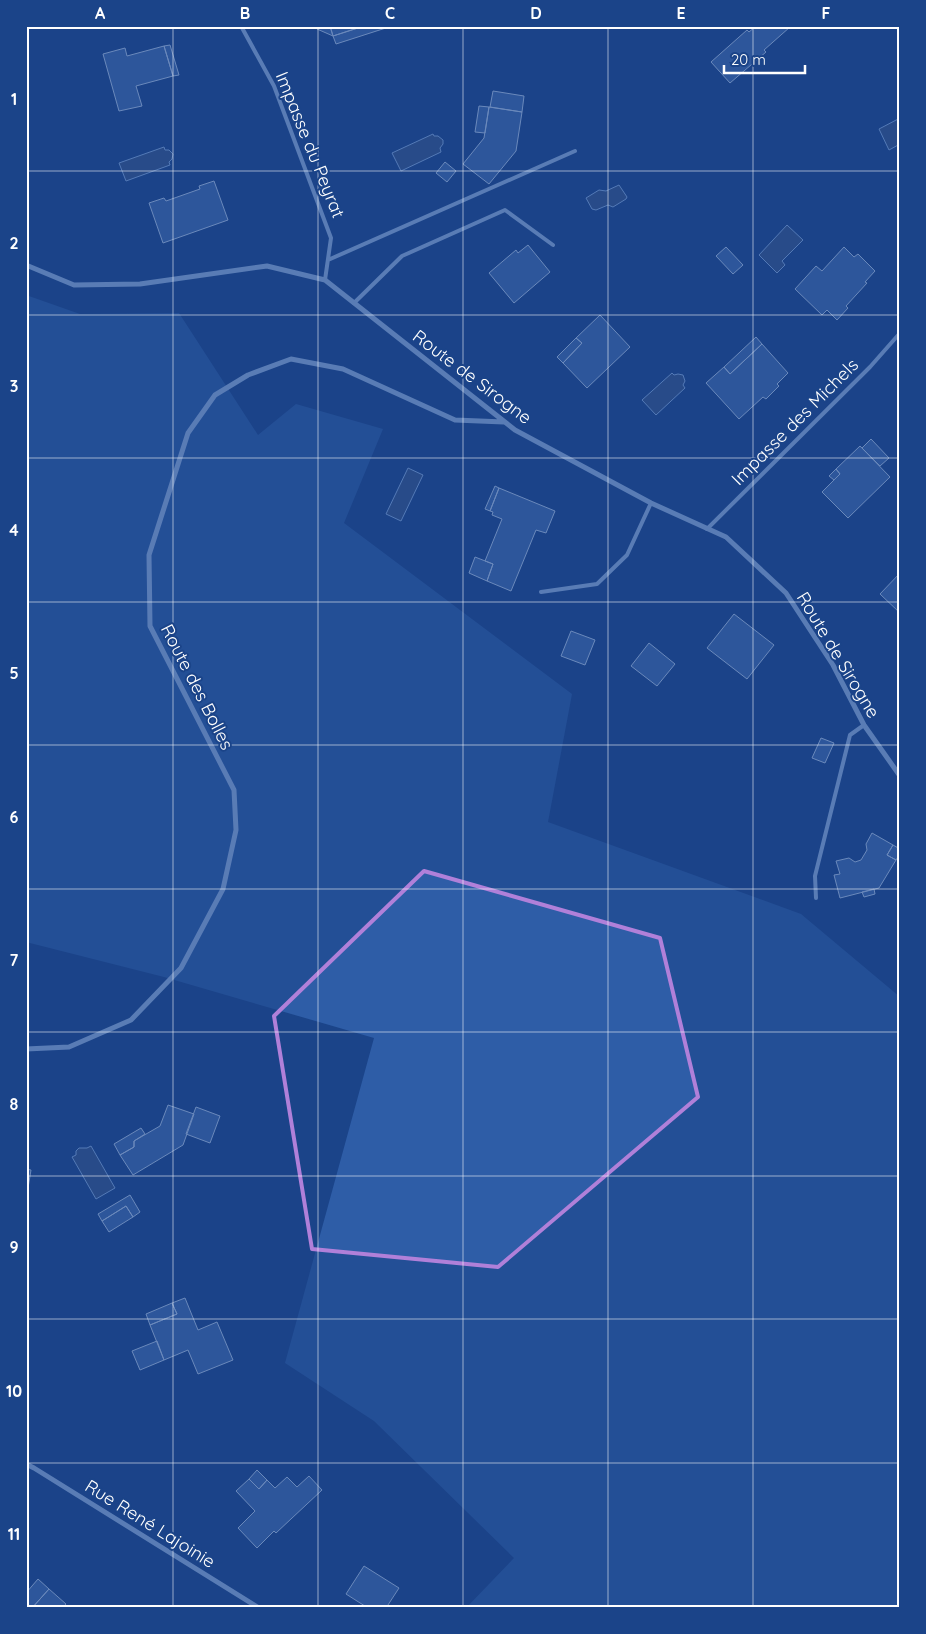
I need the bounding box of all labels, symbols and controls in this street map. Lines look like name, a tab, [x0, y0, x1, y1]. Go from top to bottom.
text: A	[95, 3, 106, 23]
text: B	[240, 3, 250, 23]
text: C	[385, 3, 395, 23]
text: D	[530, 3, 542, 23]
text: E	[676, 3, 686, 23]
text: F	[822, 3, 831, 23]
scale bar	[724, 42, 805, 74]
text: 20 m	[731, 50, 766, 69]
street label: Impasse du Peyrat	[271, 68, 350, 221]
text: 1	[11, 89, 17, 109]
text: 2	[9, 233, 19, 253]
street label: Route de Sirogne	[408, 324, 536, 429]
street label: Impasse des Michels	[726, 353, 863, 490]
text: 3	[10, 376, 18, 396]
text: 4	[9, 520, 19, 540]
street label: Route de Sirogne	[792, 587, 885, 722]
street label: Route des Bolles	[156, 620, 239, 753]
text: 5	[9, 663, 19, 683]
text: 6	[10, 807, 19, 827]
text: 7	[10, 950, 19, 970]
text: 8	[10, 1094, 19, 1114]
text: 9	[9, 1237, 19, 1257]
text: 10	[6, 1381, 22, 1401]
street label: Rue René Lajoinie	[81, 1474, 220, 1573]
text: 11	[8, 1524, 20, 1544]

